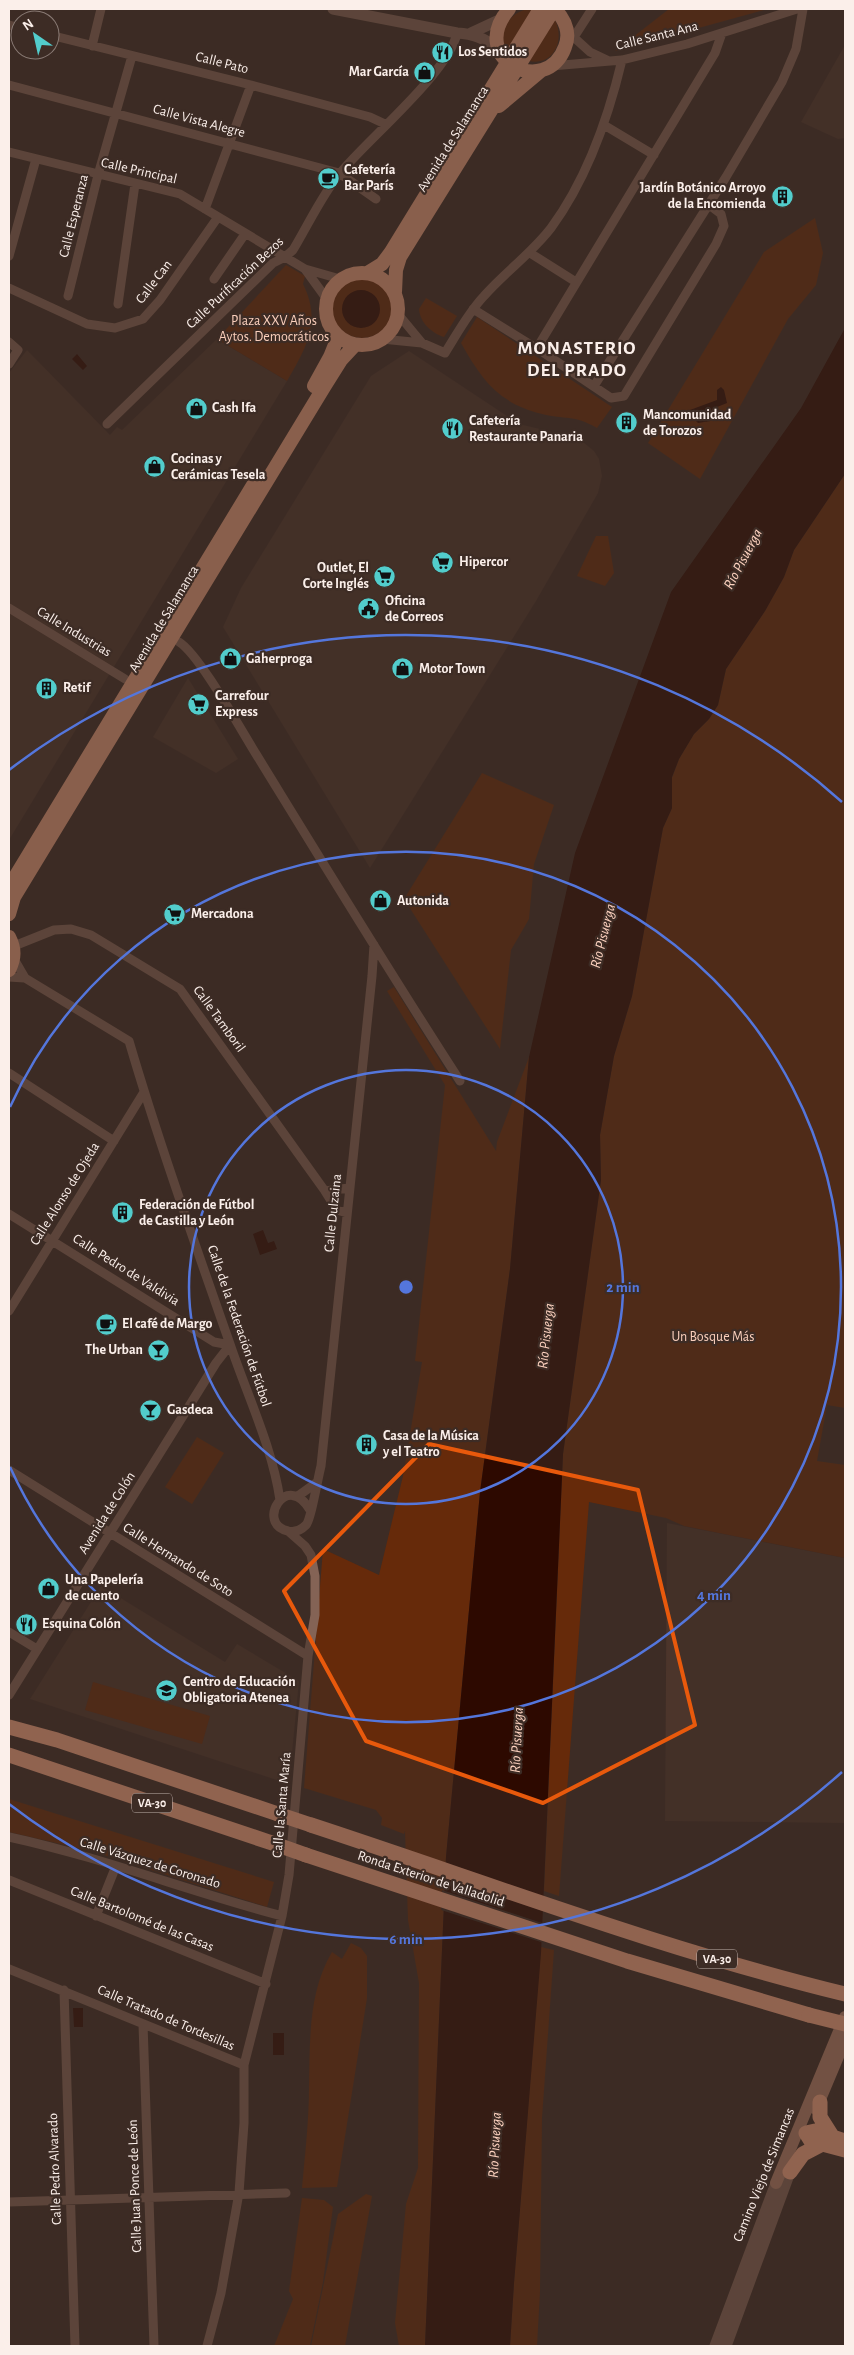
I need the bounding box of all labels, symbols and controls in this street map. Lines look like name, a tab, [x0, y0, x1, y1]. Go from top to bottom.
north arrow	[10, 10, 60, 60]
text: N	[20, 17, 36, 34]
street label: Calle Santa Ana	[614, 19, 700, 53]
restaurant icon: Los Sentidos	[430, 40, 454, 64]
place label: Los Sentidos	[458, 45, 527, 59]
street label: Calle Pato	[194, 50, 250, 76]
shop icon: Mar García	[413, 60, 437, 84]
place label: Mar García	[349, 65, 409, 79]
street label: Avenida de Salamanca	[415, 83, 491, 194]
street label: Calle Vista Alegre	[151, 102, 247, 140]
street label: Calle Principal	[100, 155, 178, 187]
place label: Cafetería Bar París	[344, 163, 396, 193]
cafe icon: Cafetería Bar París	[316, 166, 340, 190]
street label: Calle Esperanza	[57, 173, 91, 259]
place label: Jardín Botánico Arroyo de la Encomienda	[640, 181, 766, 211]
building icon: Jardín Botánico Arroyo de la Encomienda	[770, 184, 794, 208]
street label: Calle Purificación Bezos	[184, 234, 286, 332]
street label: Calle Can	[133, 258, 175, 306]
park label: Plaza XXV Años Aytos. Democráticos	[219, 314, 329, 344]
district label: MONASTERIO DEL PRADO	[517, 339, 637, 380]
shop icon: Cash Ifa	[184, 396, 208, 420]
place label: Cash Ifa	[212, 401, 257, 415]
place label: Mancomunidad de Torozos	[643, 408, 732, 438]
building icon: Mancomunidad de Torozos	[615, 411, 639, 435]
place label: Cafetería Restaurante Panaria	[469, 414, 583, 444]
restaurant icon: Cafetería Restaurante Panaria	[441, 417, 465, 441]
place label: Cocinas y Cerámicas Tesela	[171, 452, 266, 482]
shop icon: Cocinas y Cerámicas Tesela	[143, 455, 167, 479]
water label: Río Pisuerga	[721, 526, 765, 592]
supermarket icon: Hipercor	[431, 550, 455, 574]
place label: Hipercor	[459, 555, 508, 569]
place label: Outlet, El Corte Inglés	[303, 561, 369, 591]
street label: Avenida de Salamanca	[127, 563, 202, 675]
supermarket icon: Outlet, El Corte Inglés	[373, 564, 397, 588]
place label: Oficina de Correos	[385, 594, 444, 624]
public building icon: Oficina de Correos	[357, 597, 381, 621]
street label: Calle Industrias	[34, 604, 114, 660]
shop icon: Gaherproga	[218, 647, 242, 671]
place label: Gaherproga	[246, 652, 313, 666]
shop icon: Motor Town	[391, 657, 415, 681]
place label: Motor Town	[419, 662, 485, 676]
building icon: Retif	[35, 676, 59, 700]
place label: Retif	[63, 681, 92, 695]
place label: Carrefour Express	[215, 689, 269, 719]
supermarket icon: Carrefour Express	[187, 692, 211, 716]
shop icon: Autonida	[369, 889, 393, 913]
place label: Autonida	[397, 894, 449, 908]
supermarket icon: Mercadona	[163, 902, 187, 926]
water label: Río Pisuerga	[588, 902, 618, 970]
place label: Mercadona	[191, 907, 254, 921]
street label: Calle Tamboril	[190, 983, 248, 1055]
street label: Calle Alonso de Ojeda	[28, 1140, 103, 1248]
street label: Calle Dulzaina	[322, 1173, 344, 1253]
place label: Federación de Fútbol de Castilla y León	[139, 1198, 254, 1228]
building icon: Federación de Fútbol de Castilla y León	[111, 1201, 135, 1225]
street label: Calle Pedro de Valdivia	[70, 1231, 182, 1309]
street label: Calle de la Federación de Fútbol	[205, 1243, 273, 1409]
centre of rings	[397, 1278, 415, 1296]
text: 2 min	[606, 1280, 640, 1295]
water label: Río Pisuerga	[535, 1302, 557, 1370]
cafe icon: El café de Margo	[94, 1312, 118, 1336]
place label: El café de Margo	[122, 1317, 213, 1331]
park label: Un Bosque Más	[671, 1330, 755, 1344]
bar icon: The Urban	[147, 1338, 171, 1362]
place label: The Urban	[85, 1343, 143, 1357]
bar icon: Gasdeca	[139, 1398, 163, 1422]
place label: Gasdeca	[167, 1403, 214, 1417]
place label: Casa de la Música y el Teatro	[382, 1429, 479, 1459]
building icon: Casa de la Música y el Teatro	[355, 1432, 379, 1456]
street label: Avenida de Colón	[76, 1469, 138, 1557]
street label: Calle Hernando de Soto	[120, 1520, 236, 1600]
place label: Una Papelería de cuento	[65, 1573, 144, 1603]
shop icon: Una Papelería de cuento	[37, 1576, 61, 1600]
text: 4 min	[697, 1588, 731, 1603]
restaurant icon: Esquina Colón	[14, 1612, 38, 1636]
place label: Esquina Colón	[42, 1617, 121, 1631]
place label: Centro de Educación Obligatoria Atenea	[183, 1675, 296, 1705]
school or university icon: Centro de Educación Obligatoria Atenea	[155, 1678, 179, 1702]
water label: Río Pisuerga	[508, 1707, 526, 1773]
street label: Calle la Santa María	[270, 1751, 294, 1859]
road number: VA-30	[132, 1794, 172, 1812]
street label: Calle Vázquez de Coronado	[78, 1835, 222, 1891]
street label: Ronda Exterior de Valladolid	[356, 1849, 506, 1909]
street label: Calle Bartolomé de las Casas	[68, 1884, 216, 1954]
text: 6 min	[389, 1932, 423, 1947]
road number: VA-30	[697, 1950, 737, 1968]
street label: Calle Tratado de Tordesillas	[95, 1983, 237, 2053]
street label: Camino Viejo de Simancas	[731, 2106, 797, 2244]
water label: Río Pisuerga	[486, 2112, 504, 2178]
street label: Calle Pedro Alvarado	[46, 2113, 64, 2225]
street label: Calle Juan Ponce de León	[126, 2119, 144, 2253]

